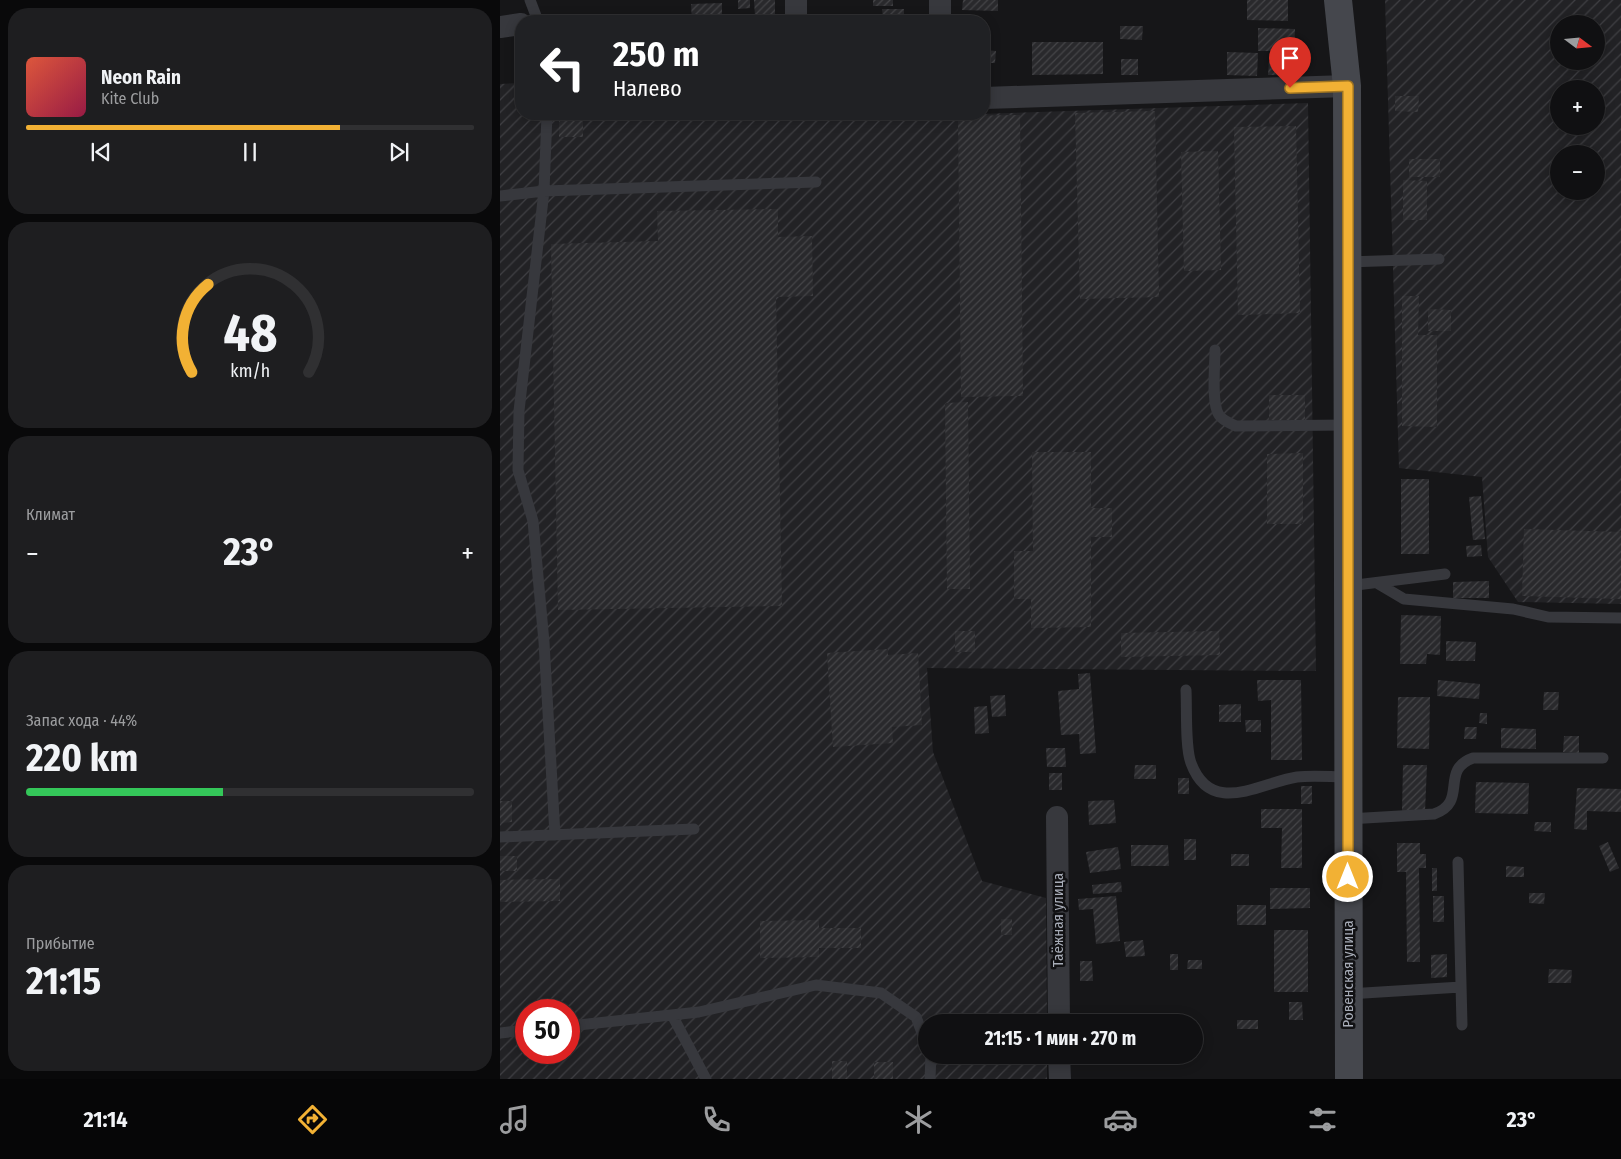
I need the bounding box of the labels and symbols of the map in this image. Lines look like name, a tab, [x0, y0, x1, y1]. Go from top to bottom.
north arrow	[1550, 15, 1605, 70]
pin	[1269, 37, 1311, 88]
position arrow	[1321, 850, 1373, 902]
street label: Таёжная улица	[1049, 873, 1067, 967]
street label: Ровенская улица	[1339, 920, 1357, 1028]
speed limit sign: 50	[515, 999, 580, 1064]

